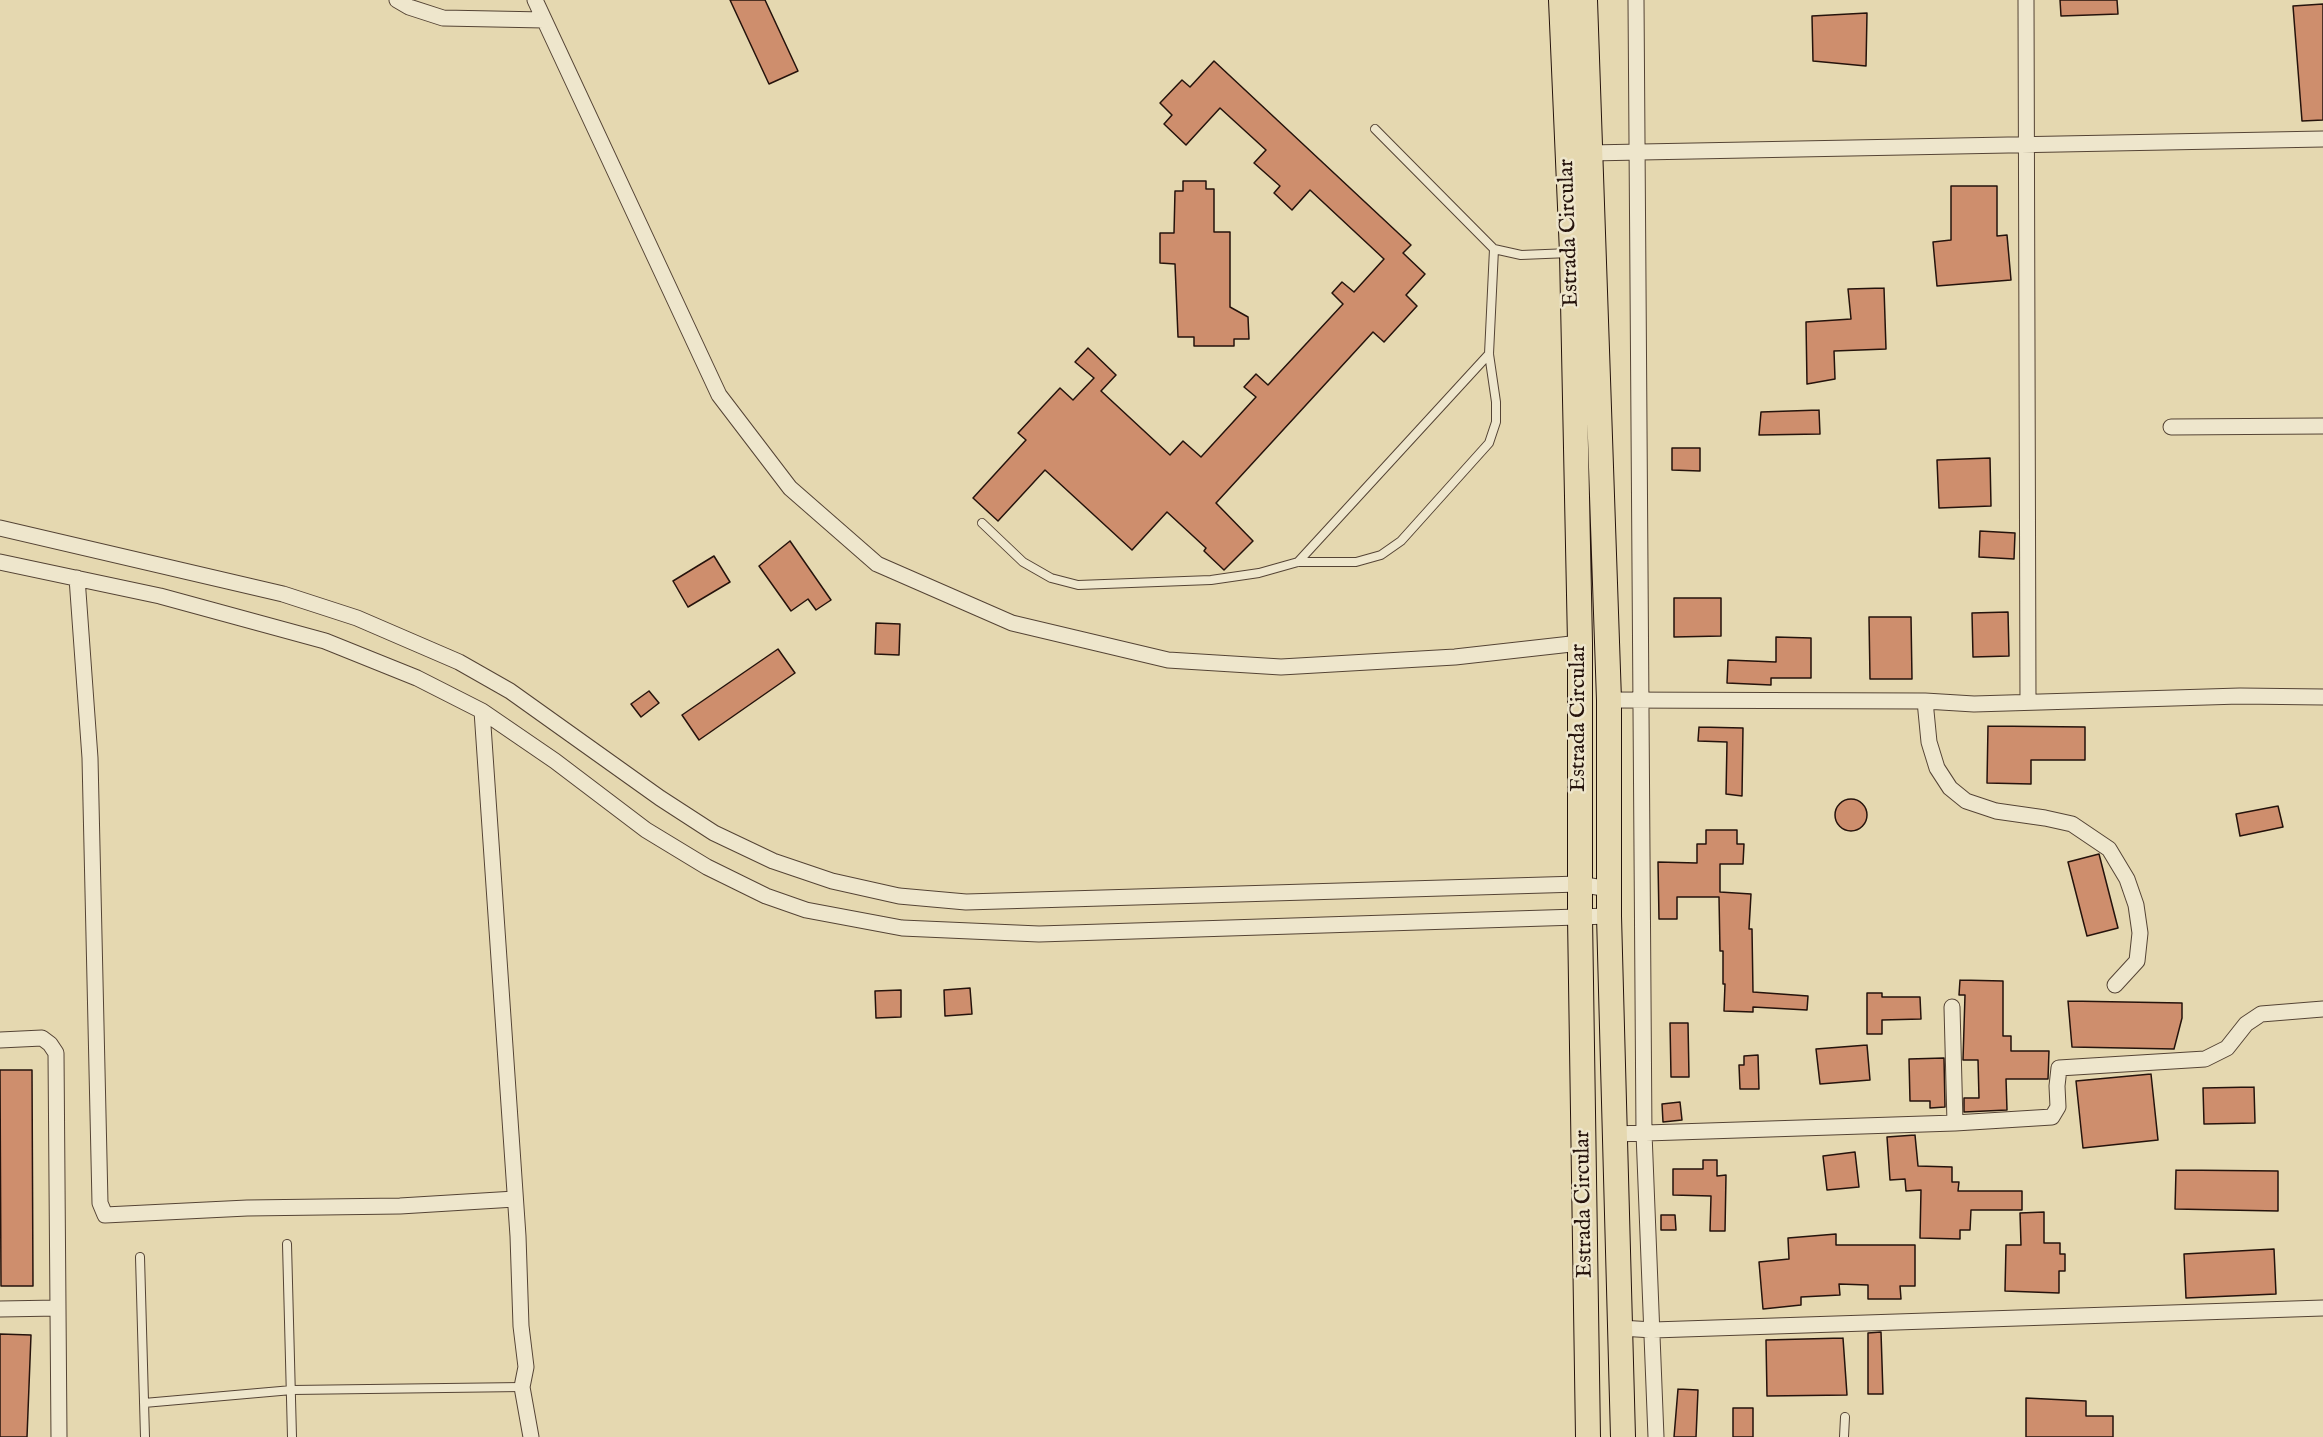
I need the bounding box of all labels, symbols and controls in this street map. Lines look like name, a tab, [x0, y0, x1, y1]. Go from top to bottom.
street label: Estrada Circular	[1554, 158, 1586, 308]
street label: Estrada Circular	[1566, 644, 1592, 792]
street label: Estrada Circular	[1571, 1130, 1599, 1278]

